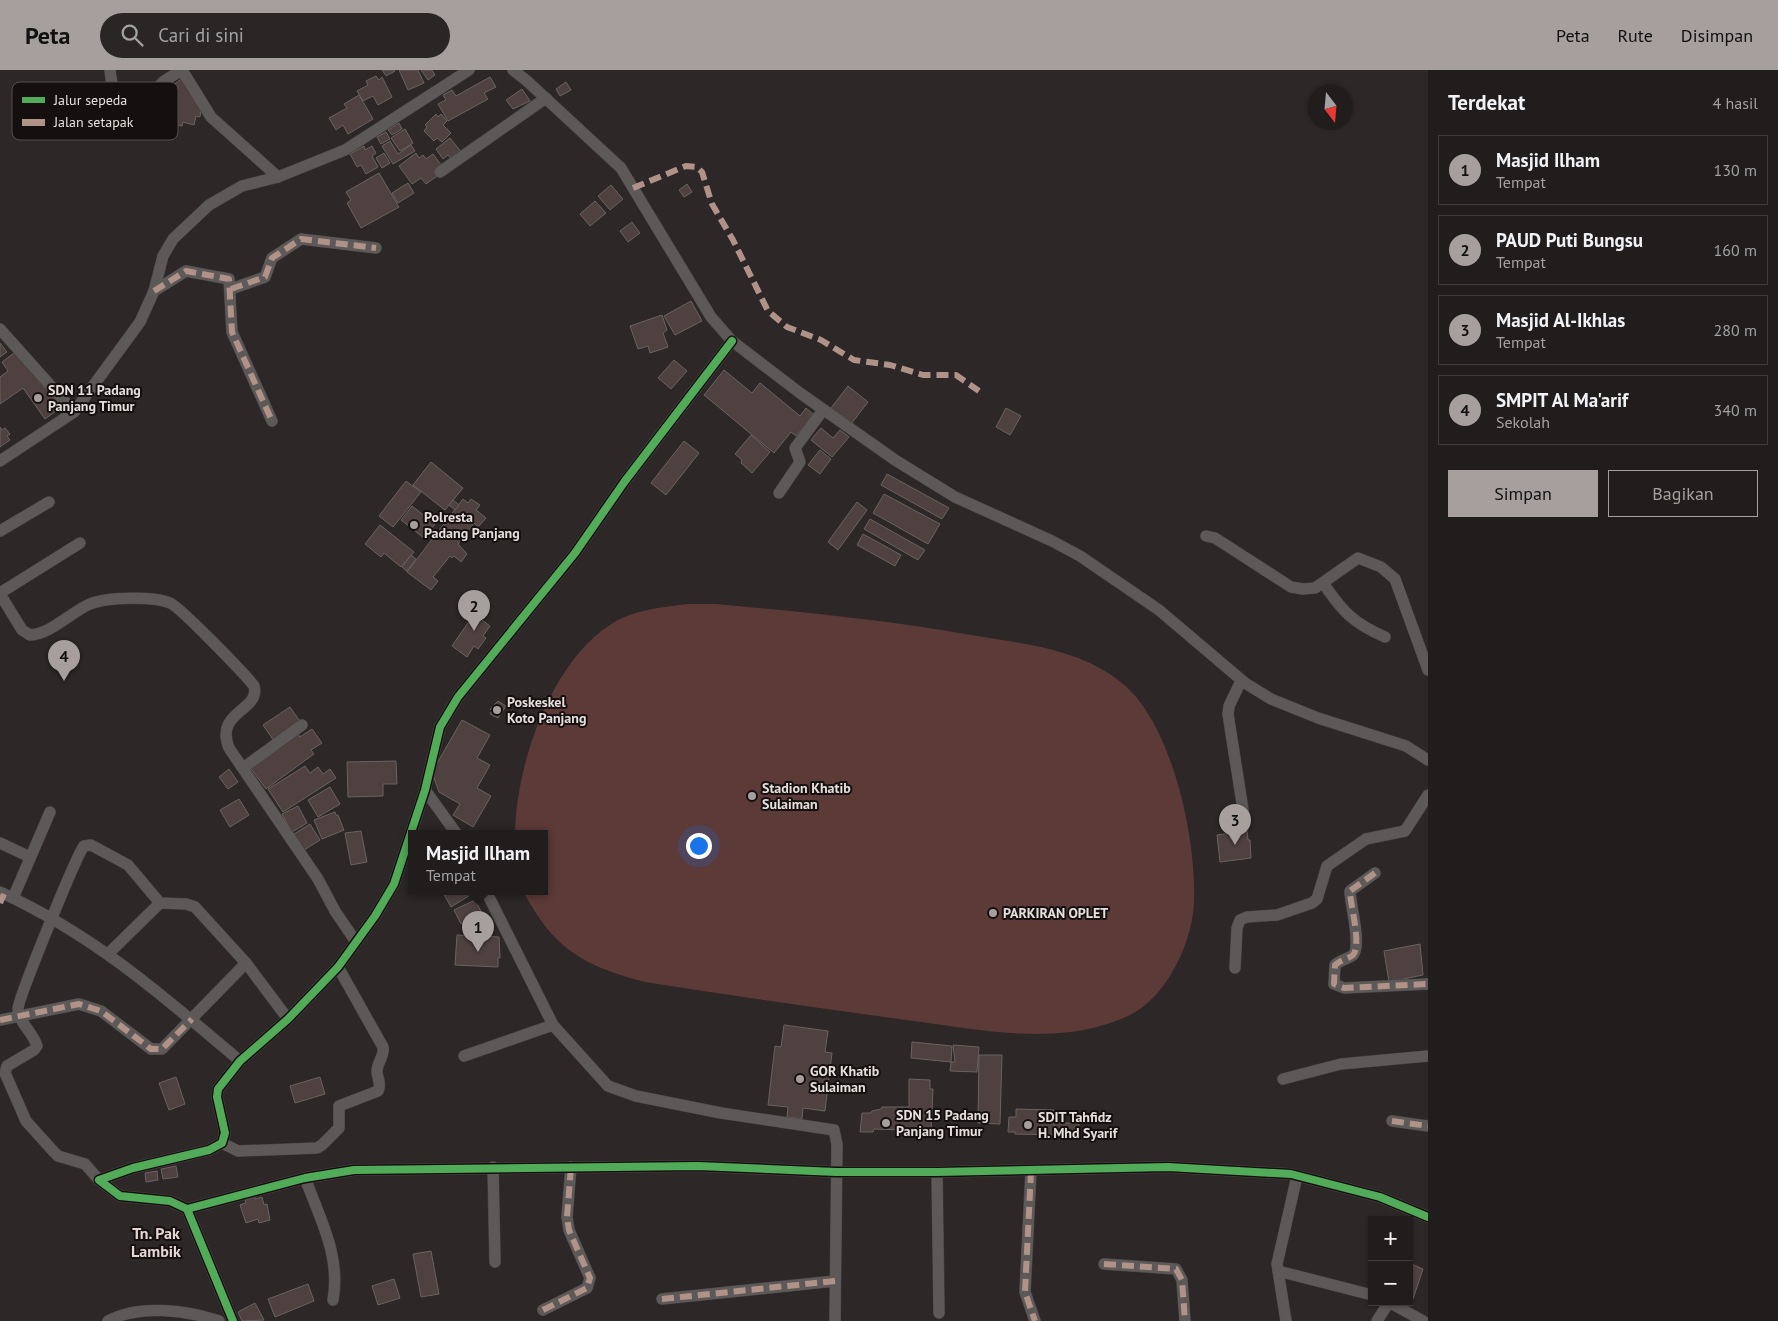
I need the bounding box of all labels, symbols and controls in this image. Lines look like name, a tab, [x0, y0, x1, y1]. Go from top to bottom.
search box	[100, 13, 450, 58]
text: Peta	[25, 20, 70, 51]
icon: search	[118, 21, 146, 49]
text: Cari di sini	[158, 23, 244, 47]
text: Peta	[1556, 24, 1590, 47]
text: Rute	[1618, 24, 1653, 47]
text: Disimpan	[1681, 24, 1753, 47]
legend	[12, 82, 178, 140]
north arrow	[1308, 85, 1353, 130]
text: Terdekat	[1448, 89, 1525, 116]
text: Jalur sepeda	[53, 91, 127, 109]
text: 4 hasil	[1713, 93, 1758, 113]
text: Jalan setapak	[53, 113, 134, 131]
text: Masjid Ilham	[1496, 148, 1600, 172]
text: 1	[1460, 160, 1470, 180]
text: 130 m	[1714, 160, 1757, 180]
text: Tempat	[1496, 172, 1546, 192]
text: PAUD Puti Bungsu	[1496, 228, 1643, 252]
text: 2	[1460, 240, 1470, 260]
text: 160 m	[1714, 240, 1757, 260]
text: Tempat	[1496, 252, 1546, 272]
text: Masjid Al-Ikhlas	[1496, 308, 1625, 332]
text: 3	[1460, 320, 1470, 340]
text: 280 m	[1714, 320, 1757, 340]
text: Tempat	[1496, 332, 1546, 352]
place label: SDN 11 Padang Panjang Timur	[48, 381, 141, 415]
text: SMPIT Al Ma'arif	[1496, 388, 1628, 412]
marker: SDN 11 Padang Panjang Timur	[32, 392, 44, 404]
text: 4	[1460, 400, 1470, 420]
text: 340 m	[1714, 400, 1757, 420]
text: Sekolah	[1496, 412, 1550, 432]
button: Simpan	[1448, 470, 1598, 517]
button: Bagikan	[1608, 470, 1758, 517]
place label: Polresta Padang Panjang	[424, 508, 520, 542]
marker: Polresta Padang Panjang	[408, 519, 420, 531]
pin: 2	[458, 590, 490, 631]
pin: 4	[48, 640, 80, 681]
place label: Poskeskel Koto Panjang	[507, 693, 586, 727]
marker: Poskeskel Koto Panjang	[491, 704, 503, 716]
place label: Stadion Khatib Sulaiman	[762, 779, 851, 813]
marker: Stadion Khatib Sulaiman	[746, 790, 758, 802]
pin: 3	[1219, 804, 1251, 845]
popup	[408, 830, 548, 895]
your location	[686, 833, 712, 859]
text: Masjid Ilham	[426, 841, 530, 865]
text: Tempat	[426, 865, 476, 885]
place label: PARKIRAN OPLET	[1003, 904, 1108, 922]
marker: PARKIRAN OPLET	[987, 907, 999, 919]
pin: 1	[462, 911, 494, 952]
place label: GOR Khatib Sulaiman	[810, 1062, 880, 1096]
marker: GOR Khatib Sulaiman	[794, 1073, 806, 1085]
place label: SDN 15 Padang Panjang Timur	[896, 1106, 989, 1140]
place label: SDIT Tahfidz H. Mhd Syarif	[1038, 1108, 1119, 1142]
marker: SDN 15 Padang Panjang Timur	[880, 1117, 892, 1129]
marker: SDIT Tahfidz H. Mhd Syarif	[1022, 1119, 1034, 1131]
map controls	[1368, 1216, 1413, 1306]
button: +	[1368, 1216, 1413, 1261]
district label: Tn. Pak Lambik	[131, 1223, 181, 1261]
button: −	[1368, 1261, 1413, 1306]

